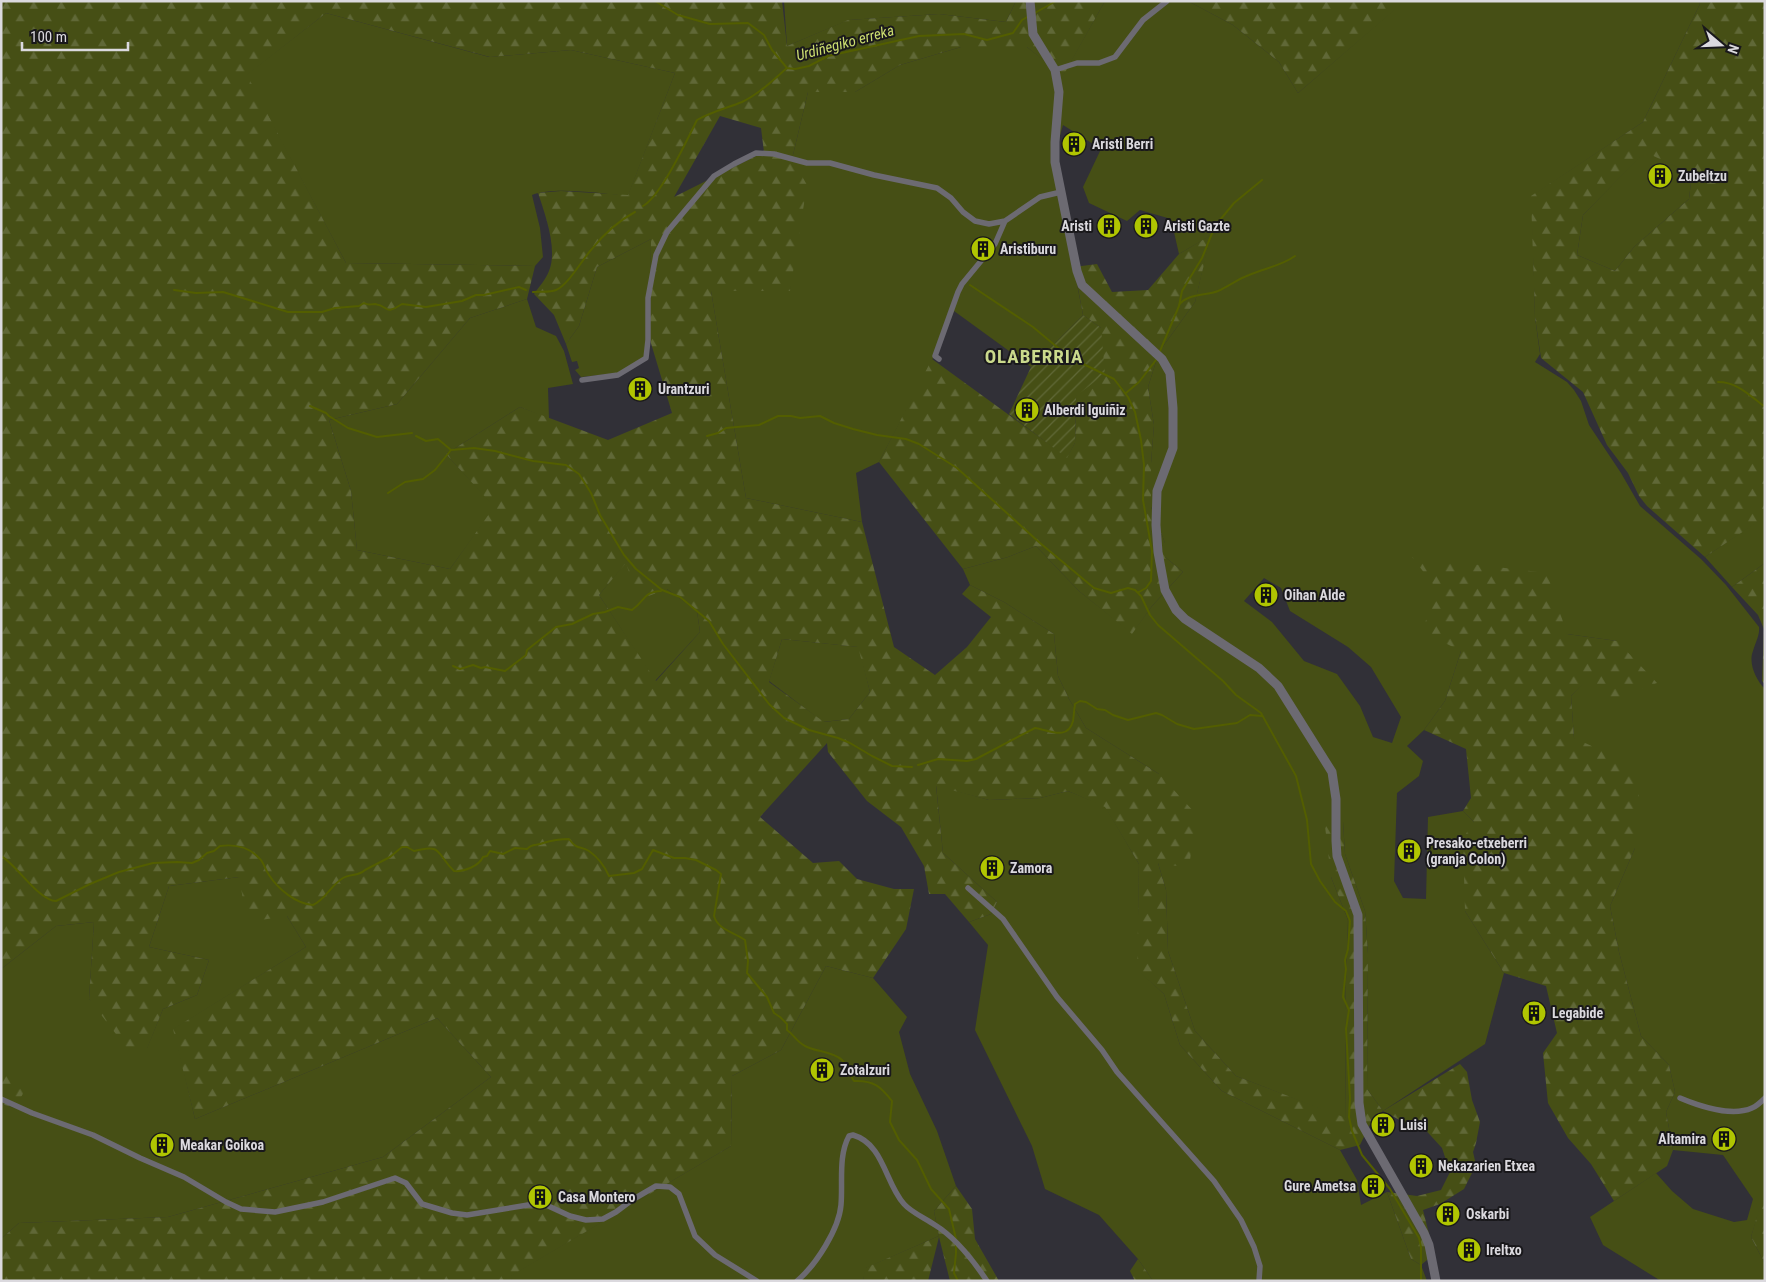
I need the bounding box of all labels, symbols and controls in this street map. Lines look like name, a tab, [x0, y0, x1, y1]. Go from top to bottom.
scale bar	[22, 20, 129, 52]
north arrow	[1696, 20, 1746, 70]
water label: Urdiñegiko erreka	[794, 21, 896, 65]
text: 100 m	[30, 28, 67, 46]
text: N	[1724, 43, 1742, 56]
building icon: Aristi Berri	[1061, 131, 1087, 157]
place label: Aristi Berri	[1092, 136, 1153, 152]
building icon: Zubeltzu	[1647, 163, 1673, 189]
place label: Zubeltzu	[1678, 168, 1727, 184]
building icon: Aristi	[1096, 213, 1122, 239]
building icon: Aristi Gazte	[1133, 213, 1159, 239]
place label: Aristi	[1061, 218, 1092, 234]
place label: Aristi Gazte	[1164, 218, 1230, 234]
building icon: Aristiburu	[970, 236, 996, 262]
place label: Aristiburu	[1000, 241, 1056, 257]
district label: OLABERRIA	[985, 345, 1083, 368]
building icon: Urantzuri	[627, 376, 653, 402]
place label: Urantzuri	[658, 381, 710, 397]
building icon: Alberdi Iguiñiz	[1014, 397, 1040, 423]
place label: Alberdi Iguiñiz	[1044, 402, 1126, 418]
building icon: Oihan Alde	[1253, 582, 1279, 608]
place label: Oihan Alde	[1284, 587, 1345, 603]
place label: Presako-etxeberri (granja Colon)	[1426, 835, 1527, 868]
building icon: Presako-etxeberri (granja Colon)	[1396, 838, 1422, 864]
building icon: Zamora	[979, 855, 1005, 881]
place label: Zamora	[1010, 860, 1053, 876]
building icon: Legabide	[1521, 1000, 1547, 1026]
place label: Legabide	[1552, 1005, 1603, 1021]
building icon: Zotalzuri	[809, 1057, 835, 1083]
place label: Zotalzuri	[840, 1062, 890, 1078]
building icon: Luisi	[1370, 1112, 1396, 1138]
place label: Luisi	[1400, 1117, 1427, 1133]
building icon: Altamira	[1711, 1126, 1737, 1152]
place label: Altamira	[1658, 1131, 1706, 1147]
building icon: Meakar Goikoa	[149, 1132, 175, 1158]
place label: Meakar Goikoa	[180, 1137, 264, 1153]
building icon: Nekazarien Etxea	[1408, 1153, 1434, 1179]
place label: Nekazarien Etxea	[1438, 1158, 1536, 1174]
building icon: Gure Ametsa	[1360, 1173, 1386, 1199]
place label: Gure Ametsa	[1284, 1178, 1356, 1194]
building icon: Casa Montero	[527, 1184, 553, 1210]
place label: Casa Montero	[558, 1189, 636, 1205]
building icon: Oskarbi	[1435, 1201, 1461, 1227]
place label: Oskarbi	[1466, 1206, 1509, 1222]
building icon: Ireltxo	[1456, 1237, 1482, 1263]
place label: Ireltxo	[1486, 1242, 1522, 1258]

